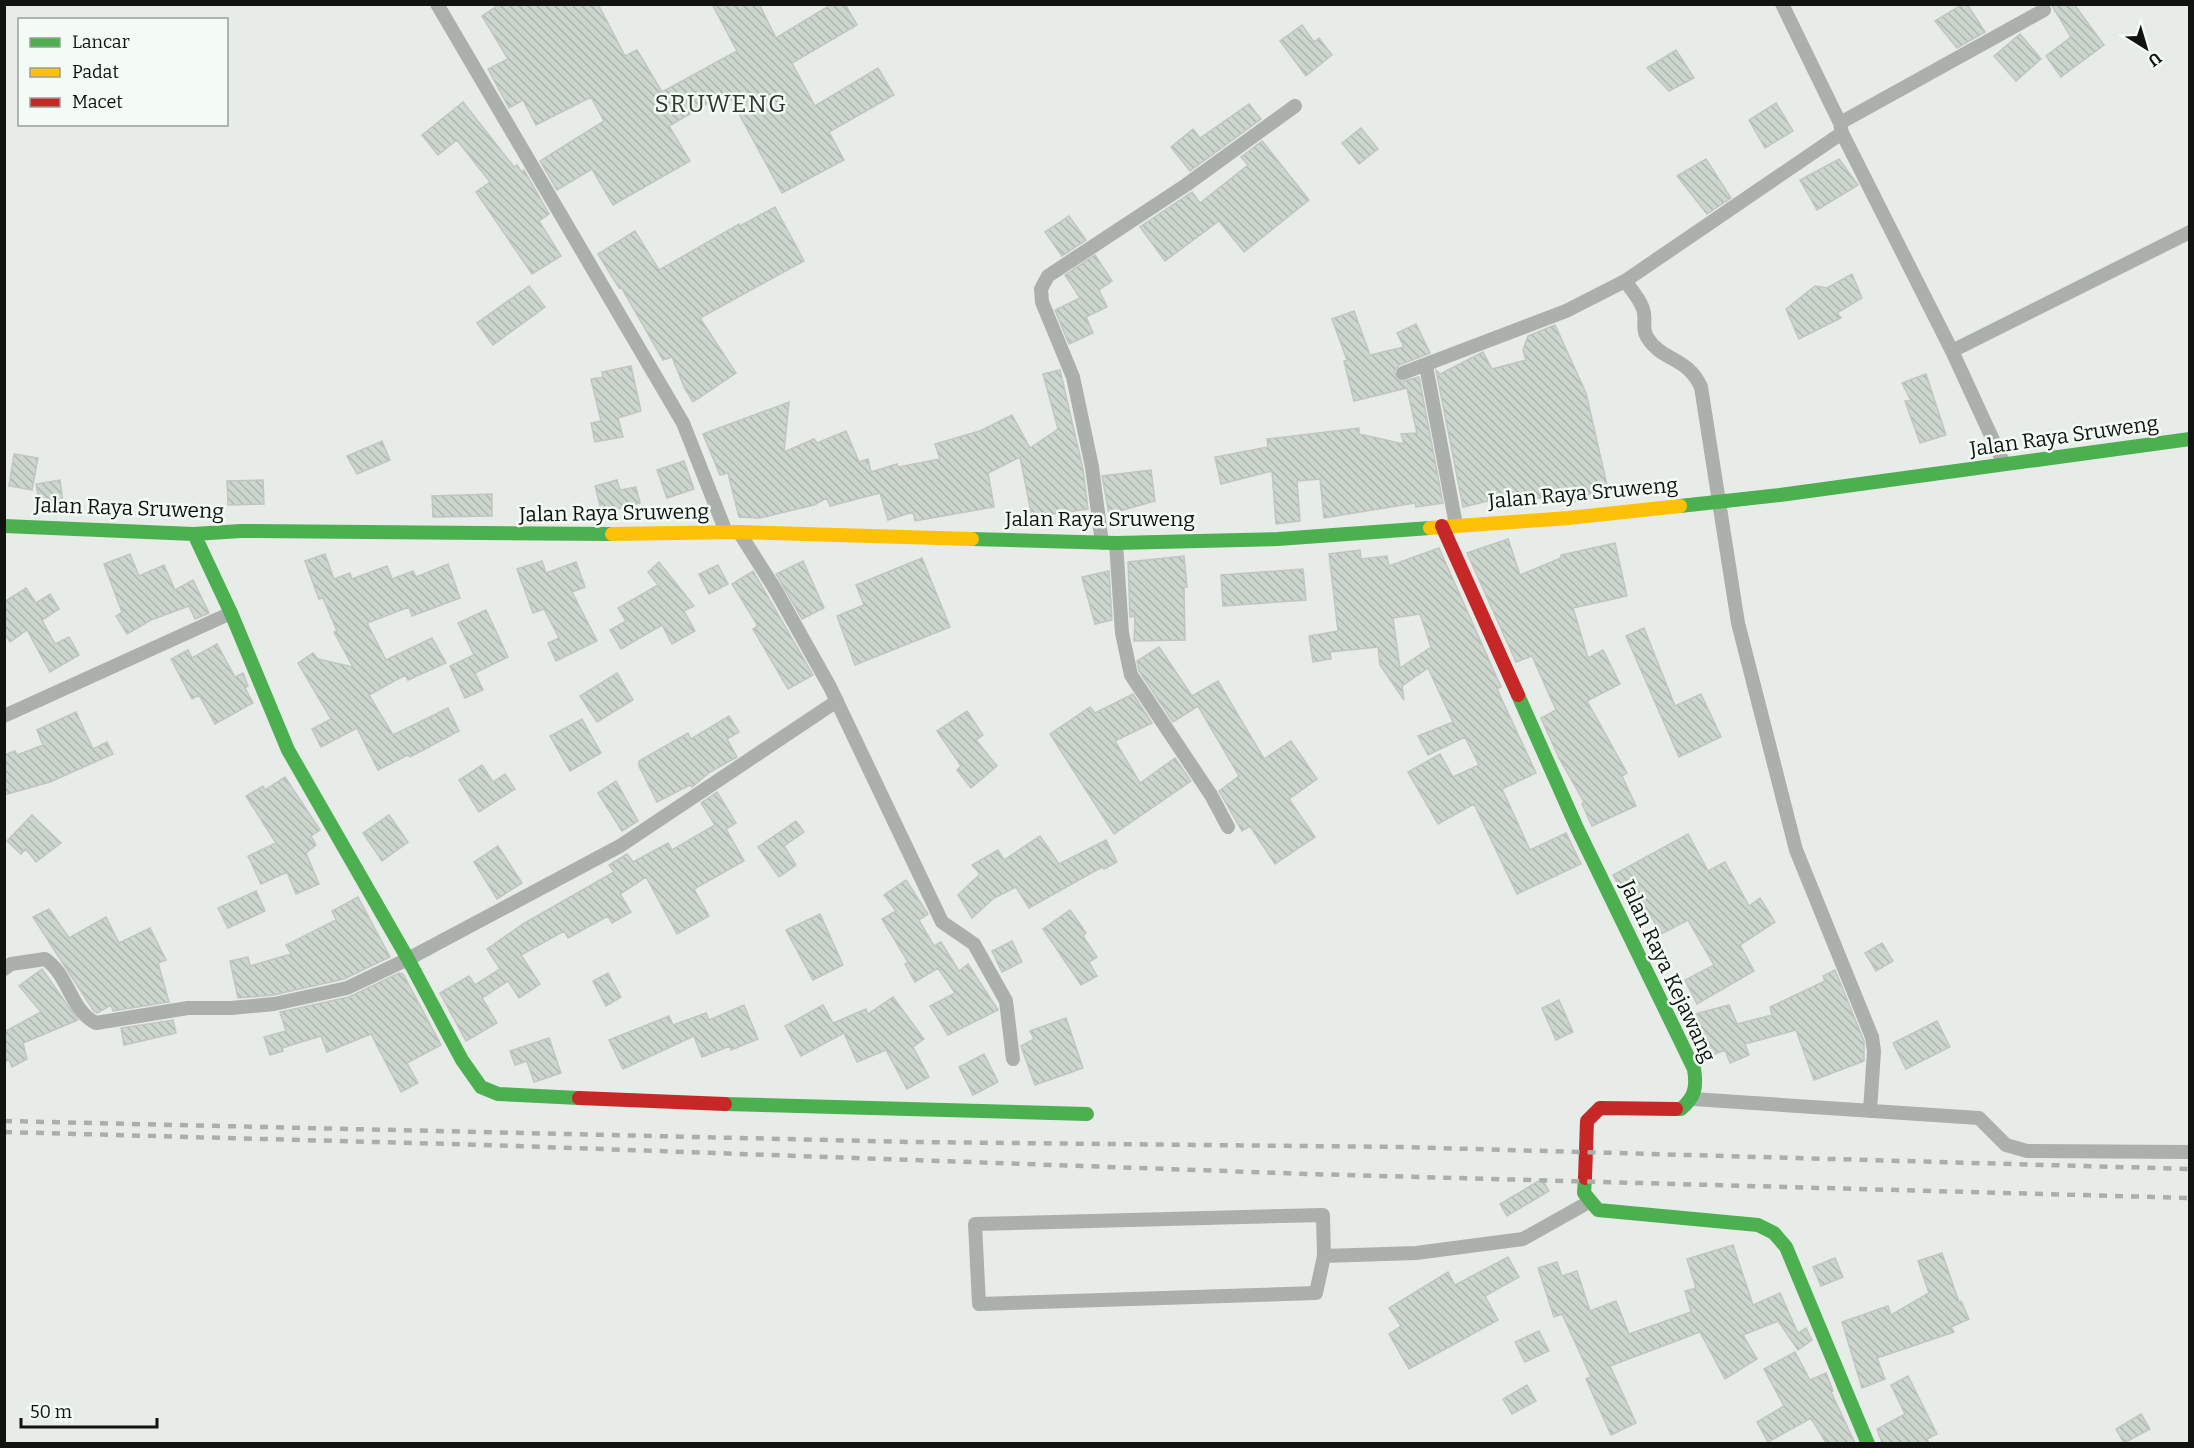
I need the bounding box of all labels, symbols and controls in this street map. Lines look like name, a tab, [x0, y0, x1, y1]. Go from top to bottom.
legend	[18, 18, 228, 126]
north arrow	[2116, 18, 2176, 78]
text: Lancar	[72, 31, 130, 53]
text: U	[2144, 48, 2165, 71]
text: Padat	[72, 61, 119, 83]
district label: SRUWENG	[654, 90, 788, 118]
text: Macet	[72, 91, 123, 113]
street label: Jalan Raya Sruweng	[1967, 410, 2160, 462]
street label: Jalan Raya Sruweng	[1486, 472, 1679, 514]
street label: Jalan Raya Sruweng	[32, 492, 225, 524]
street label: Jalan Raya Sruweng	[518, 498, 710, 528]
street label: Jalan Raya Sruweng	[1004, 506, 1195, 532]
street label: Jalan Raya Kejawang	[1614, 875, 1722, 1066]
scale bar	[21, 1391, 158, 1429]
text: 50 m	[30, 1401, 72, 1423]

